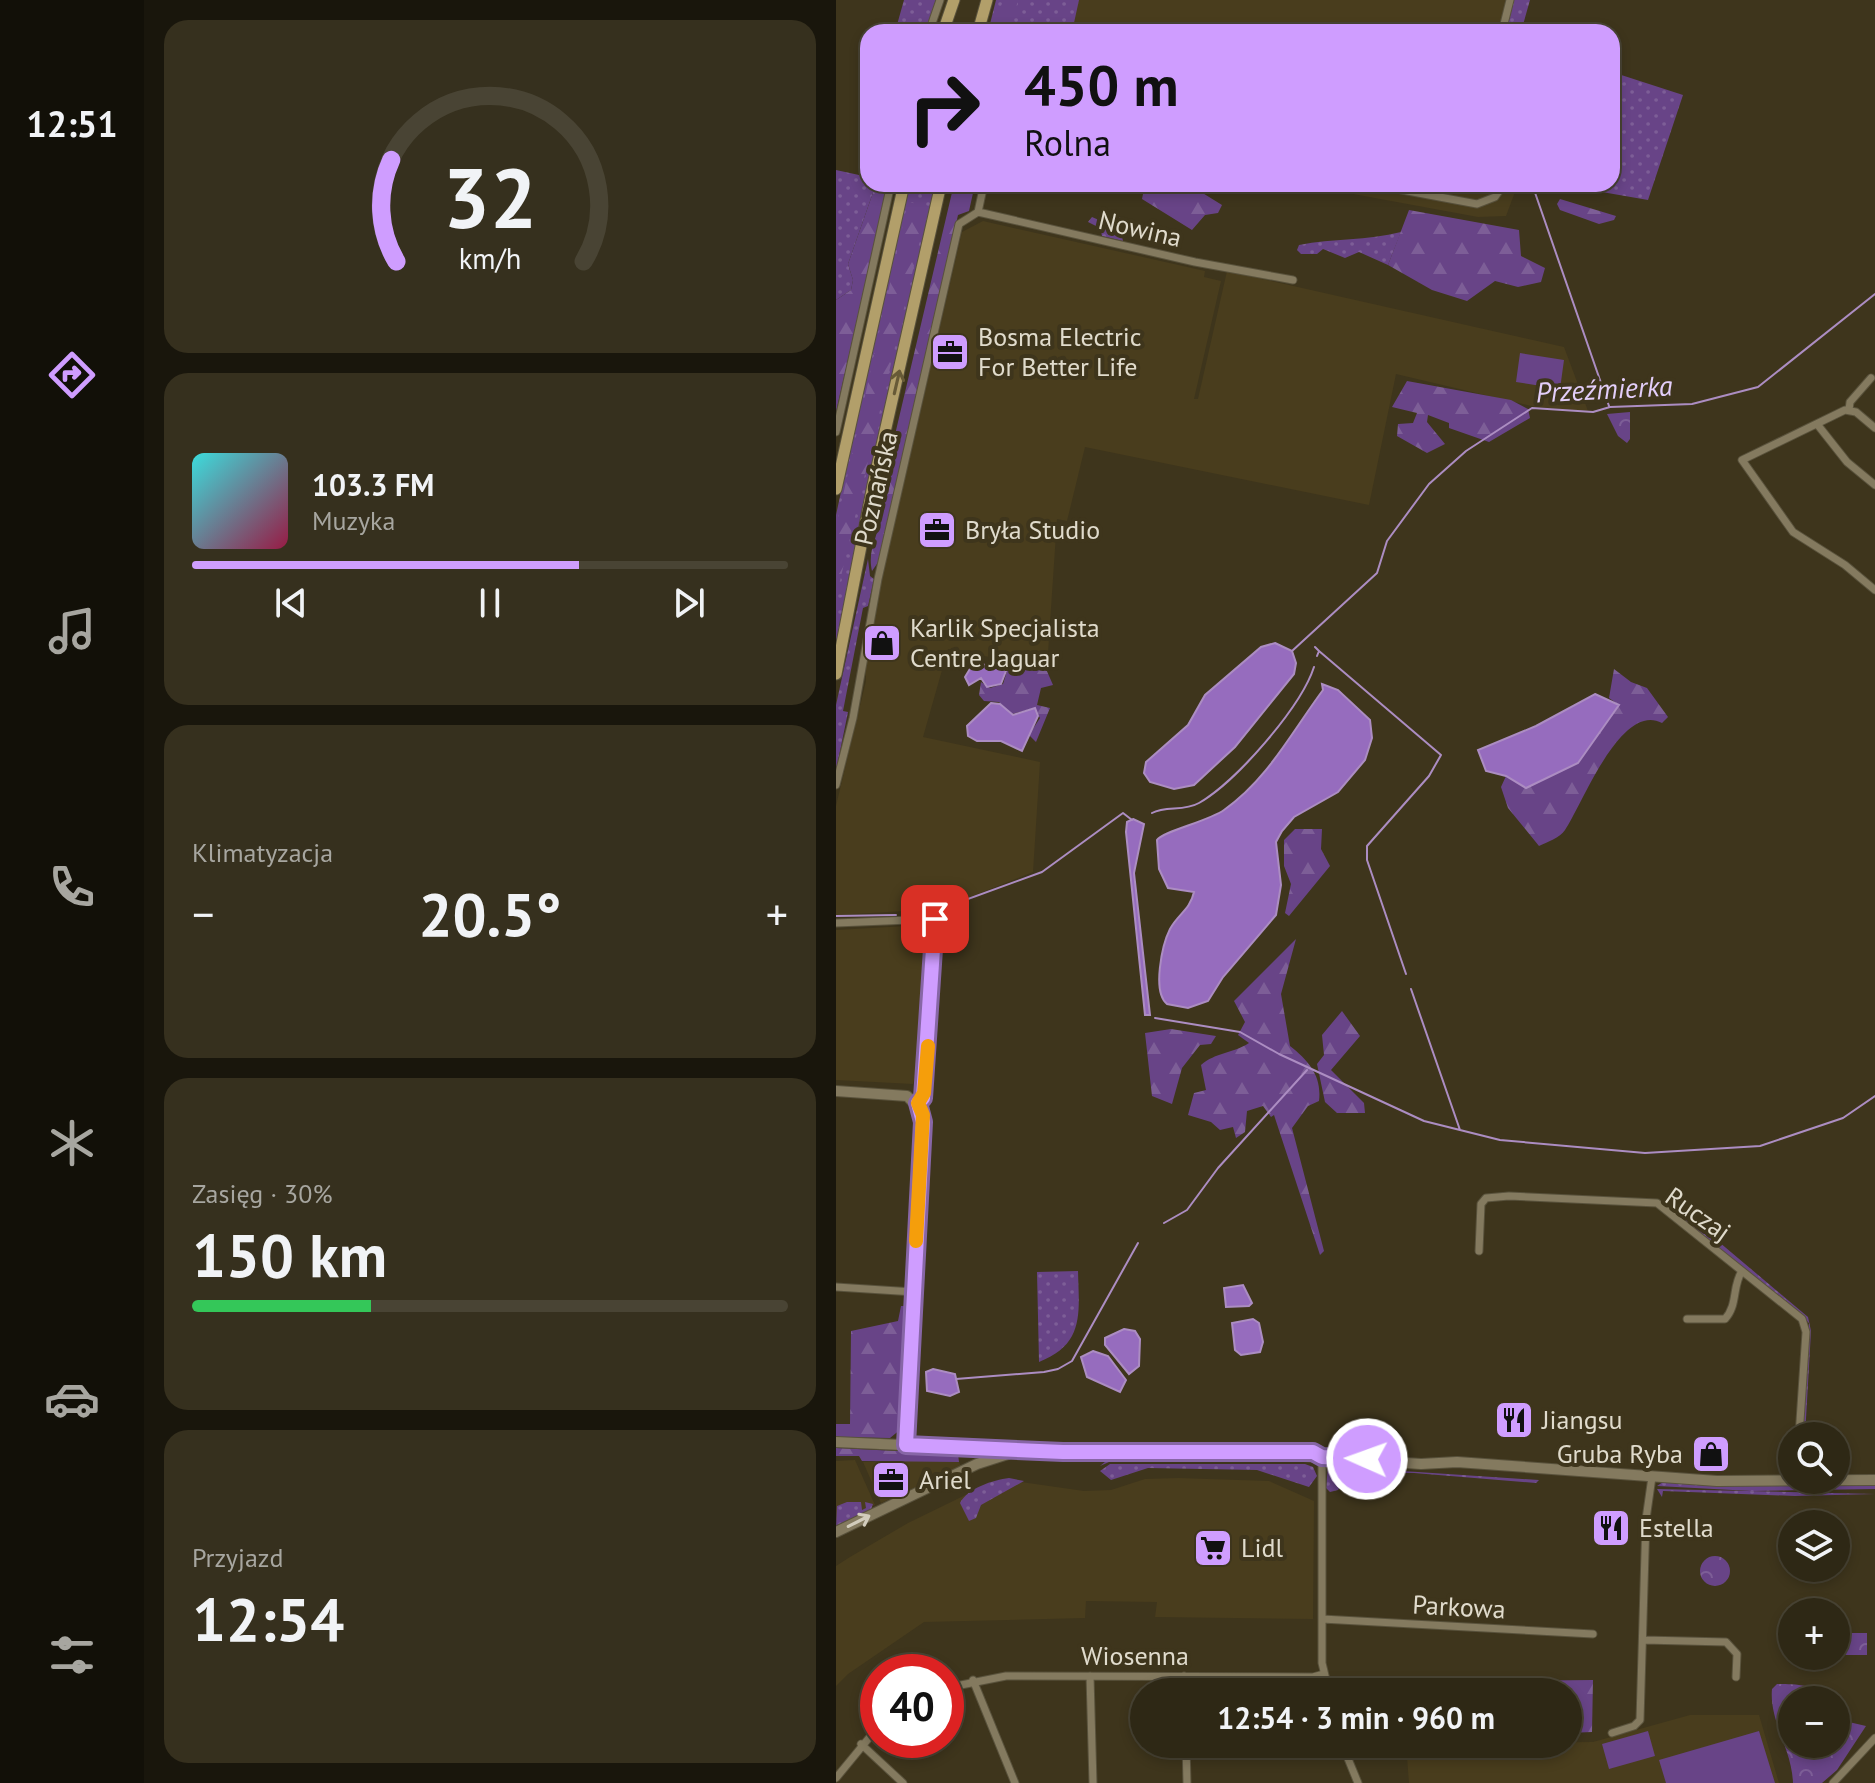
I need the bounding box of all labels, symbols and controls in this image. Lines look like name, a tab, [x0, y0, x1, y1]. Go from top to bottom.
text: 450 m	[1024, 49, 1179, 121]
icon: right	[892, 56, 996, 160]
text: 12:51	[26, 100, 118, 147]
text: Rolna	[1024, 119, 1111, 166]
text: 32	[443, 143, 537, 251]
street label: Nowina	[1095, 203, 1185, 254]
text: km/h	[459, 240, 521, 277]
place label: Bosma Electric For Better Life	[978, 320, 1142, 383]
office icon: Bosma Electric For Better Life	[929, 331, 971, 373]
icon: directions	[44, 347, 100, 403]
water label: Przeźmierka	[1535, 366, 1674, 411]
one-way arrow	[890, 370, 905, 395]
street label: Poznańska	[846, 427, 905, 548]
text: 103.3 FM	[312, 465, 434, 504]
text: Muzyka	[312, 504, 395, 537]
office icon: Bryła Studio	[916, 509, 958, 551]
place label: Bryła Studio	[965, 513, 1100, 546]
icon: previous	[269, 581, 313, 625]
icon: pause	[468, 581, 512, 625]
icon: next	[667, 581, 711, 625]
icon: music	[44, 603, 100, 659]
place label: Karlik Specjalista Centre Jaguar	[910, 611, 1100, 674]
shop icon: Karlik Specjalista Centre Jaguar	[861, 622, 903, 664]
text: Klimatyzacja	[192, 836, 333, 869]
icon: phone	[44, 859, 100, 915]
text: 20.5°	[418, 875, 562, 953]
text: −	[192, 885, 214, 942]
text: +	[766, 885, 788, 942]
pin	[901, 885, 969, 953]
icon: arrive	[913, 897, 957, 941]
icon: climate	[44, 1115, 100, 1171]
text: Zasięg · 30%	[192, 1177, 333, 1210]
street label: Ruczaj	[1659, 1179, 1737, 1248]
text: 150 km	[192, 1216, 387, 1294]
icon: car	[44, 1371, 100, 1427]
restaurant icon: Jiangsu	[1493, 1399, 1535, 1441]
place label: Jiangsu	[1541, 1403, 1623, 1436]
position arrow	[1325, 1417, 1409, 1501]
map controls	[1778, 1422, 1850, 1758]
button: search	[1778, 1422, 1850, 1494]
shop icon: Gruba Ryba	[1690, 1433, 1732, 1475]
place label: Gruba Ryba	[1557, 1437, 1683, 1470]
office icon: Ariel	[870, 1459, 912, 1501]
place label: Ariel	[919, 1463, 971, 1496]
restaurant icon: Estella	[1590, 1507, 1632, 1549]
button: layers	[1778, 1510, 1850, 1582]
place label: Estella	[1639, 1511, 1714, 1544]
one-way arrow	[846, 1513, 870, 1528]
supermarket icon: Lidl	[1192, 1527, 1234, 1569]
place label: Lidl	[1241, 1531, 1283, 1564]
text: Przyjazd	[192, 1541, 283, 1574]
text: 12:54	[192, 1580, 344, 1658]
street label: Parkowa	[1412, 1588, 1506, 1625]
button: +	[1778, 1598, 1850, 1670]
icon: filters	[44, 1627, 100, 1683]
street label: Wiosenna	[1081, 1639, 1189, 1672]
speed limit sign: 40	[860, 1654, 964, 1758]
button: −	[1778, 1686, 1850, 1758]
text: 12:54 · 3 min · 960 m	[1217, 1698, 1495, 1737]

